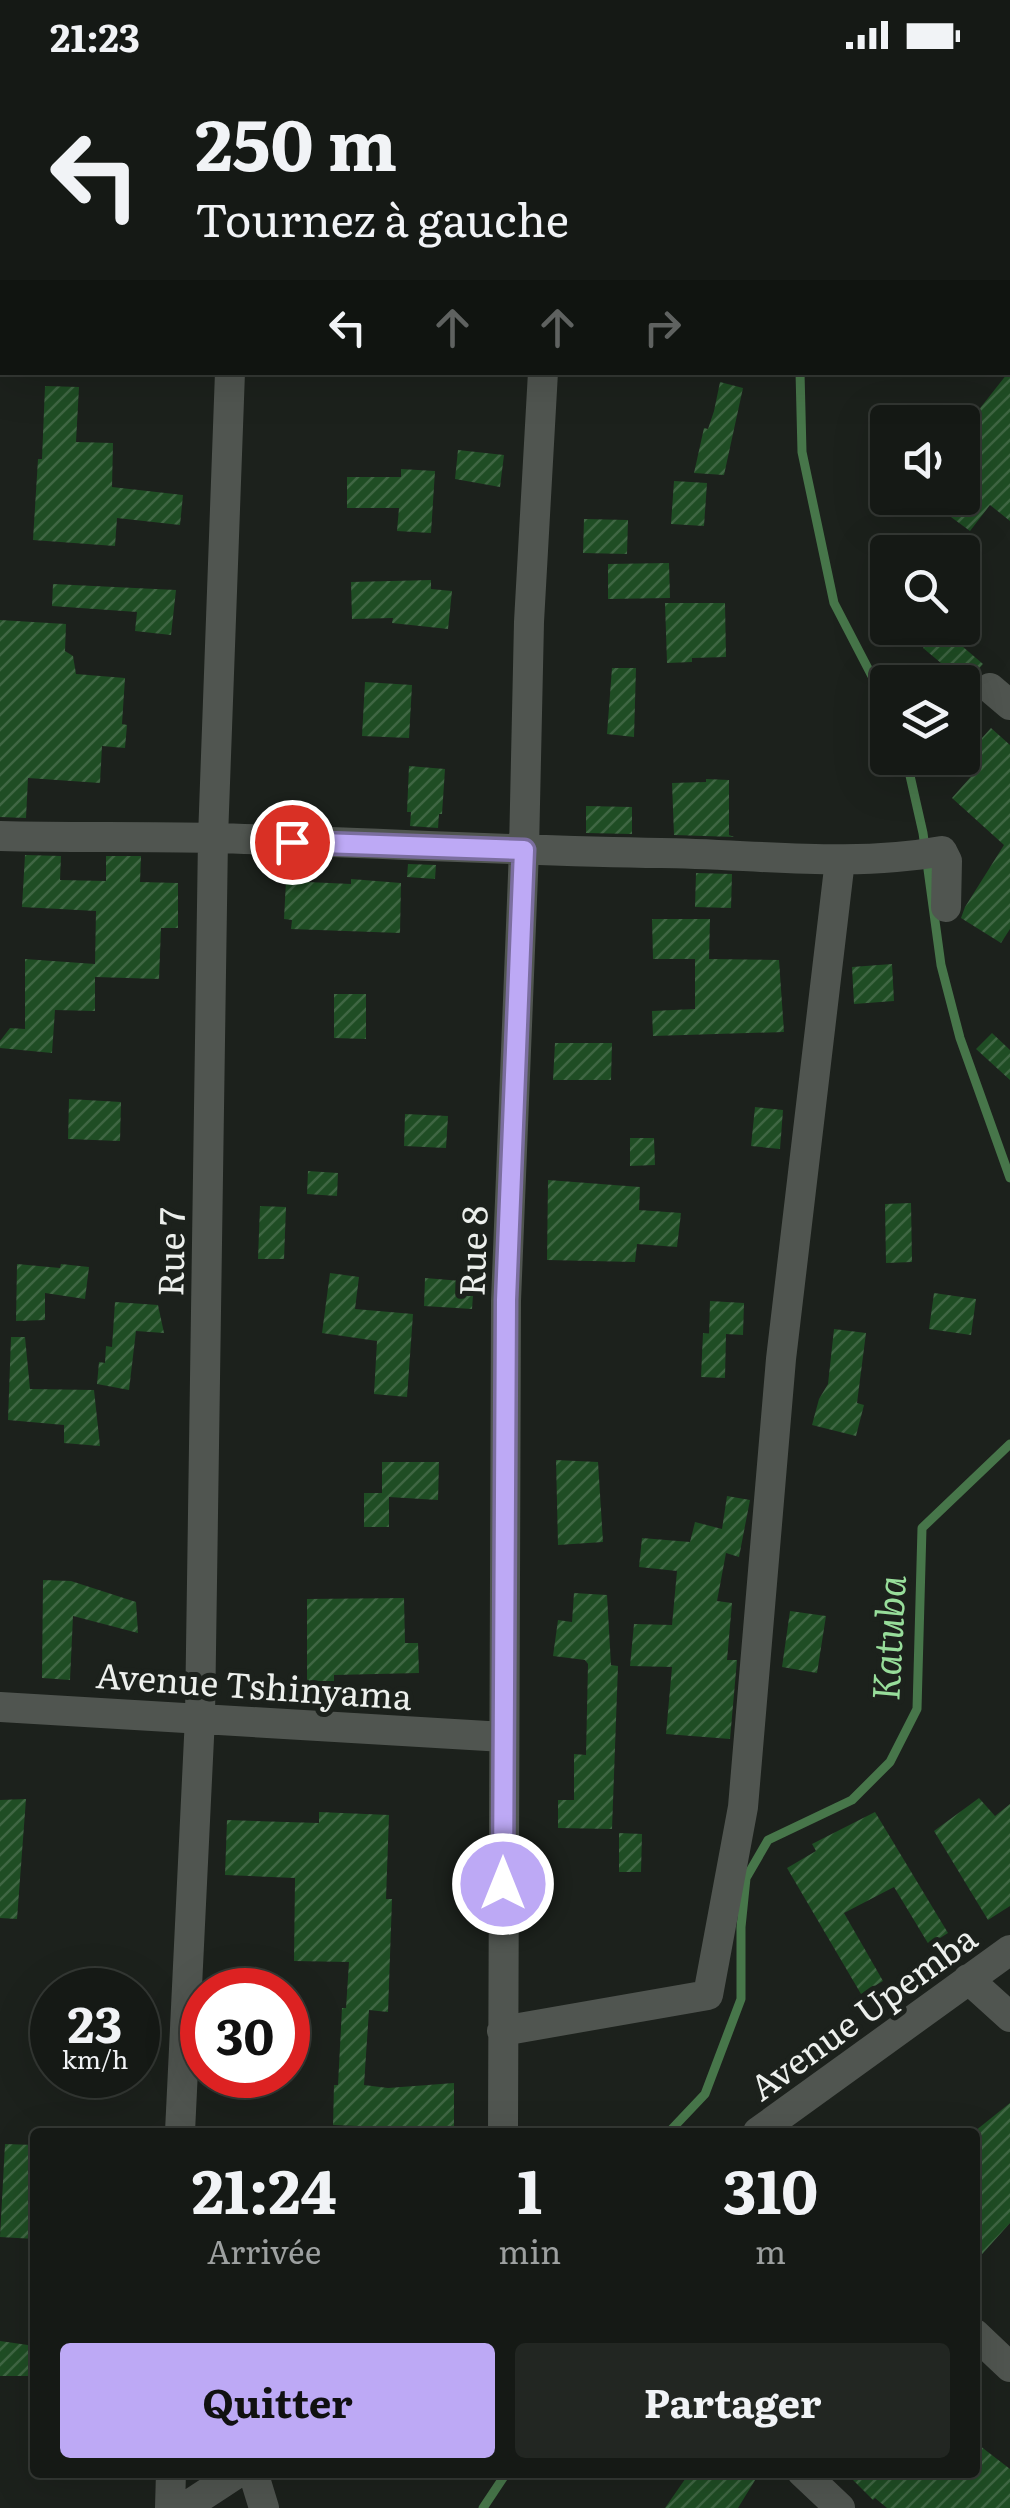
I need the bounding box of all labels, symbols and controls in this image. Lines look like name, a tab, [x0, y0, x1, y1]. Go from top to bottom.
text: 21:23	[50, 7, 140, 64]
text: 250 m	[195, 89, 397, 193]
icon: left	[30, 110, 160, 240]
text: Tournez à gauche	[195, 184, 569, 251]
icon: left	[320, 300, 375, 355]
icon: ahead	[425, 300, 480, 355]
icon: ahead	[530, 300, 585, 355]
icon: right	[635, 300, 690, 355]
map controls	[870, 405, 980, 775]
button: sound	[870, 405, 980, 515]
button: search	[870, 535, 980, 645]
button: layers	[870, 665, 980, 775]
pin	[250, 800, 335, 885]
icon: arrive	[265, 815, 320, 870]
street label: Rue 8	[443, 1205, 499, 1297]
street label: Rue 7	[142, 1207, 196, 1297]
water label: Katuba	[854, 1573, 918, 1702]
street label: Avenue Tshinyama	[94, 1647, 414, 1721]
position arrow	[451, 1832, 555, 1936]
street label: Avenue Upemba	[738, 1911, 987, 2111]
speed limit sign: 30	[180, 1968, 310, 2098]
text: 23	[68, 1984, 122, 2058]
text: km/h	[62, 2040, 128, 2077]
text: 21:24	[192, 2143, 337, 2232]
text: 1	[517, 2143, 542, 2232]
text: 310	[723, 2143, 818, 2232]
text: Arrivée	[207, 2226, 321, 2274]
text: min	[498, 2226, 561, 2274]
text: m	[755, 2226, 786, 2274]
button: Quitter	[60, 2343, 495, 2458]
button: Partager	[515, 2343, 950, 2458]

